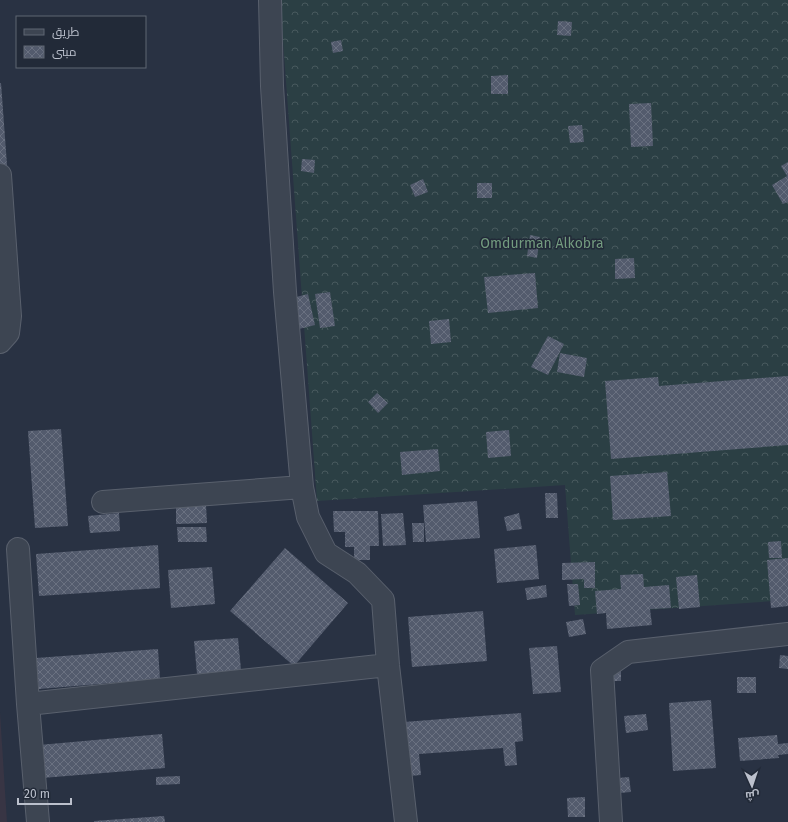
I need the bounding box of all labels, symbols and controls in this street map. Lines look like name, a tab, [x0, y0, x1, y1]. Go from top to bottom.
legend	[16, 16, 146, 68]
text: طريق	[52, 25, 80, 39]
text: مبنى	[52, 45, 77, 59]
park label: Omdurman Alkobra	[480, 235, 604, 252]
north arrow	[732, 766, 772, 806]
scale bar	[18, 780, 71, 806]
text: 20 m	[24, 787, 50, 801]
text: ش	[745, 789, 760, 802]

